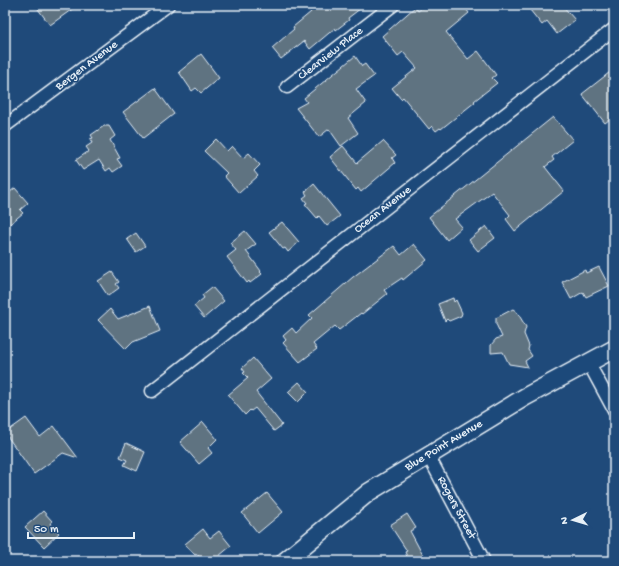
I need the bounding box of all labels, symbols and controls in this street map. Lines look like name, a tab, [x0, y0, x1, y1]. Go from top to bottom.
street label: Clearview Place	[296, 24, 367, 84]
street label: Bergen Avenue	[52, 38, 121, 95]
street label: Ocean Avenue	[352, 183, 415, 237]
street label: Blue Point Avenue	[402, 417, 486, 475]
street label: Rogers Street	[434, 474, 479, 543]
north arrow	[553, 500, 593, 540]
scale bar	[28, 514, 134, 540]
text: N	[559, 517, 571, 525]
text: 50 m	[34, 523, 59, 537]

